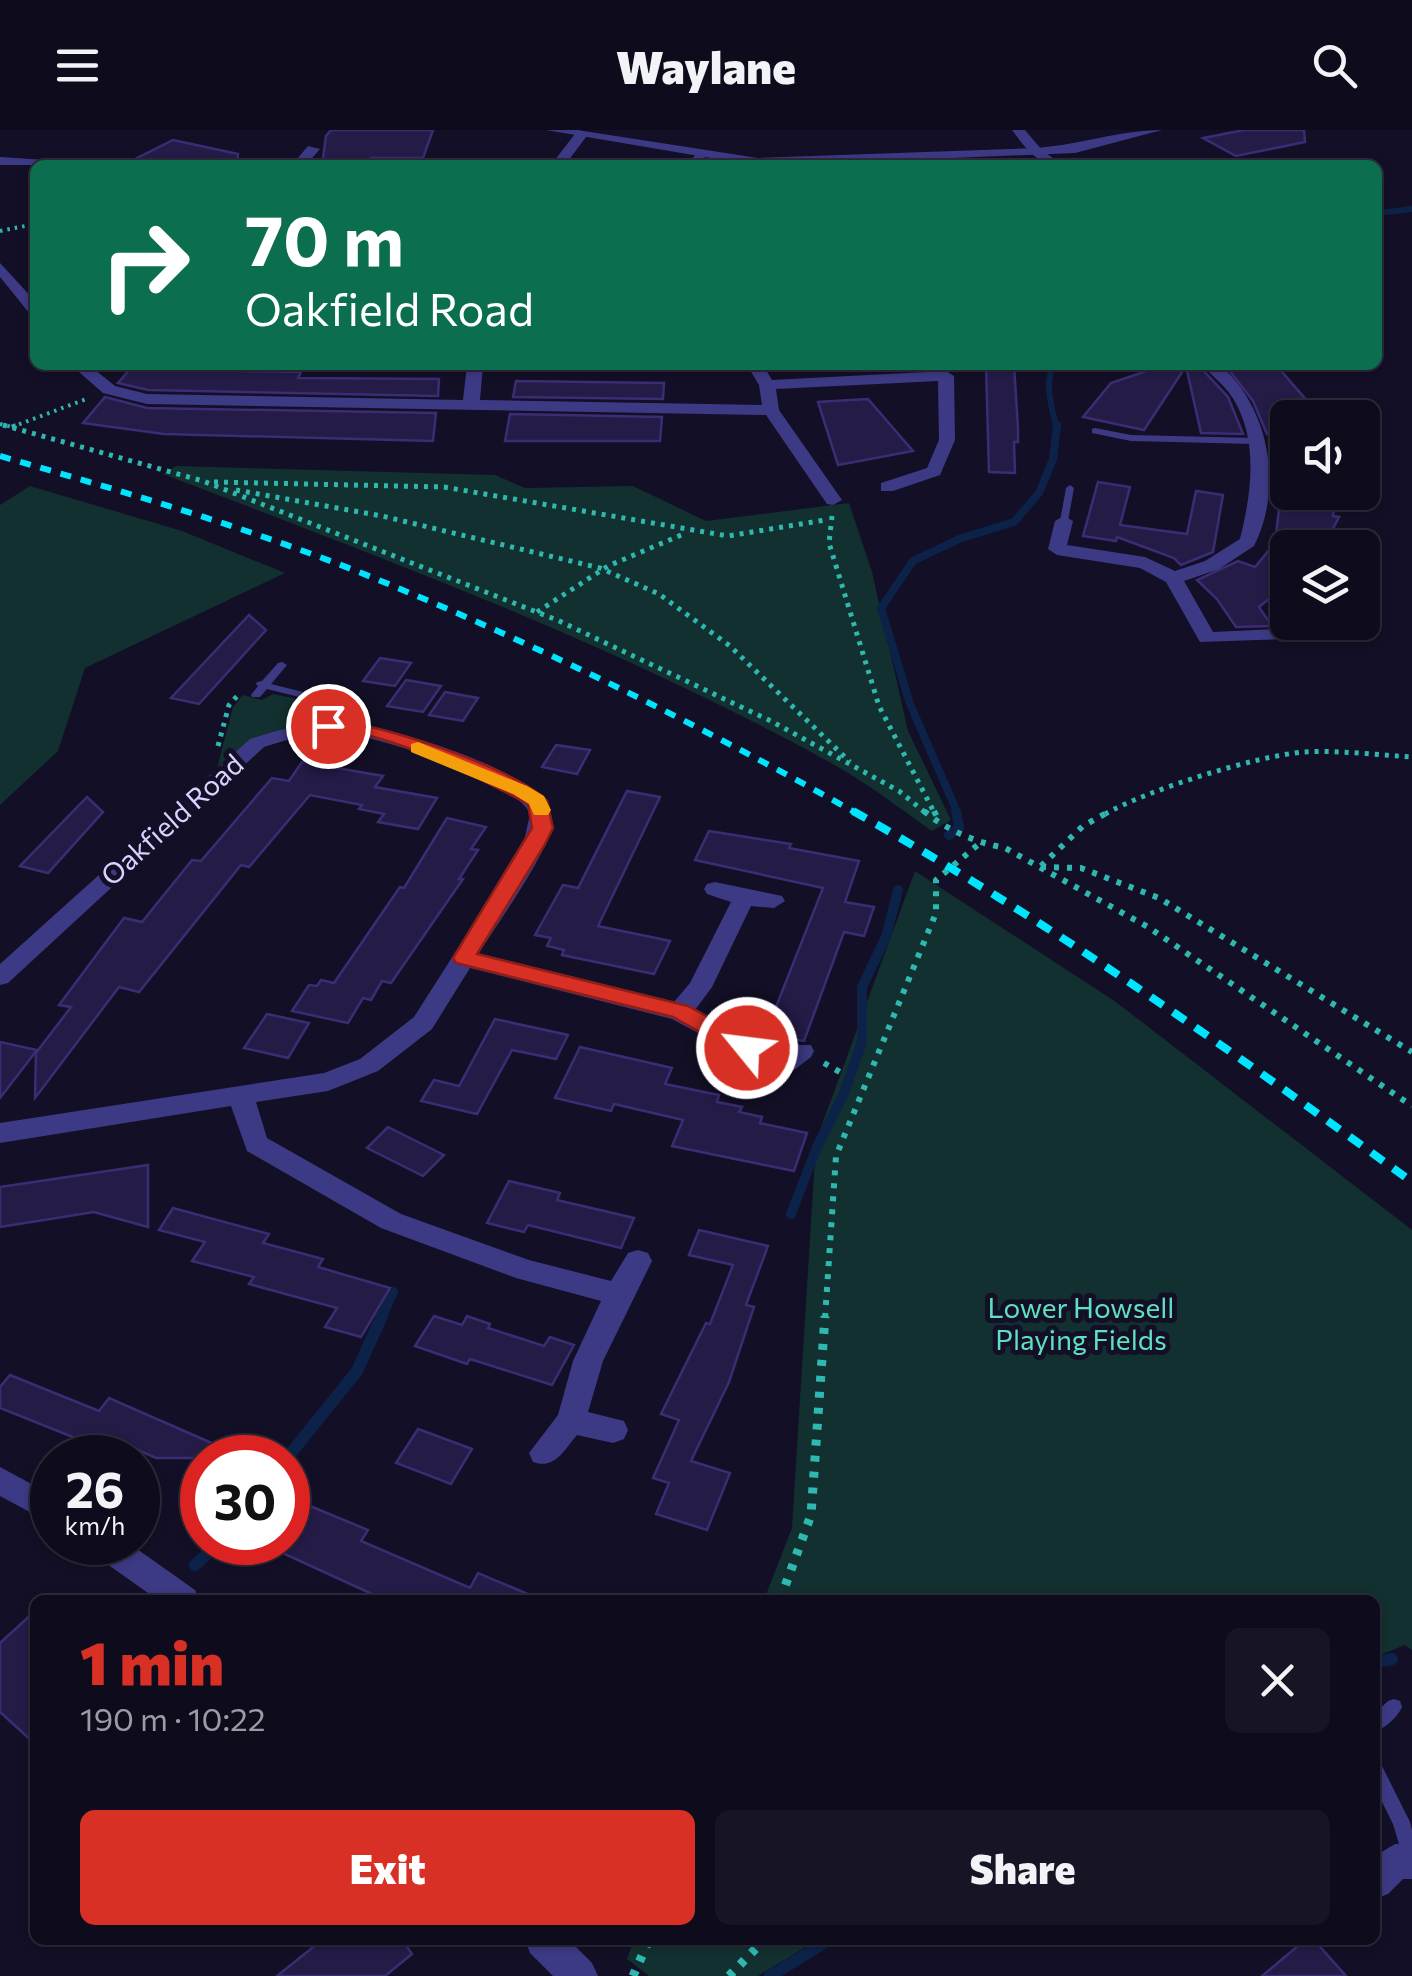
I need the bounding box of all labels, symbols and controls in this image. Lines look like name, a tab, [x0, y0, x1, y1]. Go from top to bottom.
icon: menu	[50, 38, 105, 93]
text: Waylane	[616, 38, 796, 93]
icon: search	[1307, 38, 1362, 93]
text: 70 m	[245, 195, 404, 280]
icon: right	[80, 200, 210, 330]
text: Oakfield Road	[245, 280, 534, 335]
map controls	[1270, 400, 1380, 640]
button: sound	[1270, 400, 1380, 510]
button: layers	[1270, 530, 1380, 640]
pin	[286, 684, 371, 769]
icon: arrive	[301, 699, 356, 754]
street label: Oakfield Road	[93, 746, 250, 892]
position arrow	[695, 996, 799, 1100]
park label: Lower Howsell Playing Fields	[988, 1290, 1174, 1356]
speed limit sign: 30	[180, 1435, 310, 1565]
text: 26	[65, 1457, 124, 1518]
text: km/h	[65, 1510, 125, 1540]
text: 1 min	[80, 1624, 224, 1697]
button: close	[1225, 1628, 1330, 1733]
text: 190 m · 10:22	[80, 1698, 265, 1738]
button: Exit	[80, 1810, 695, 1925]
button: Share	[715, 1810, 1330, 1925]

